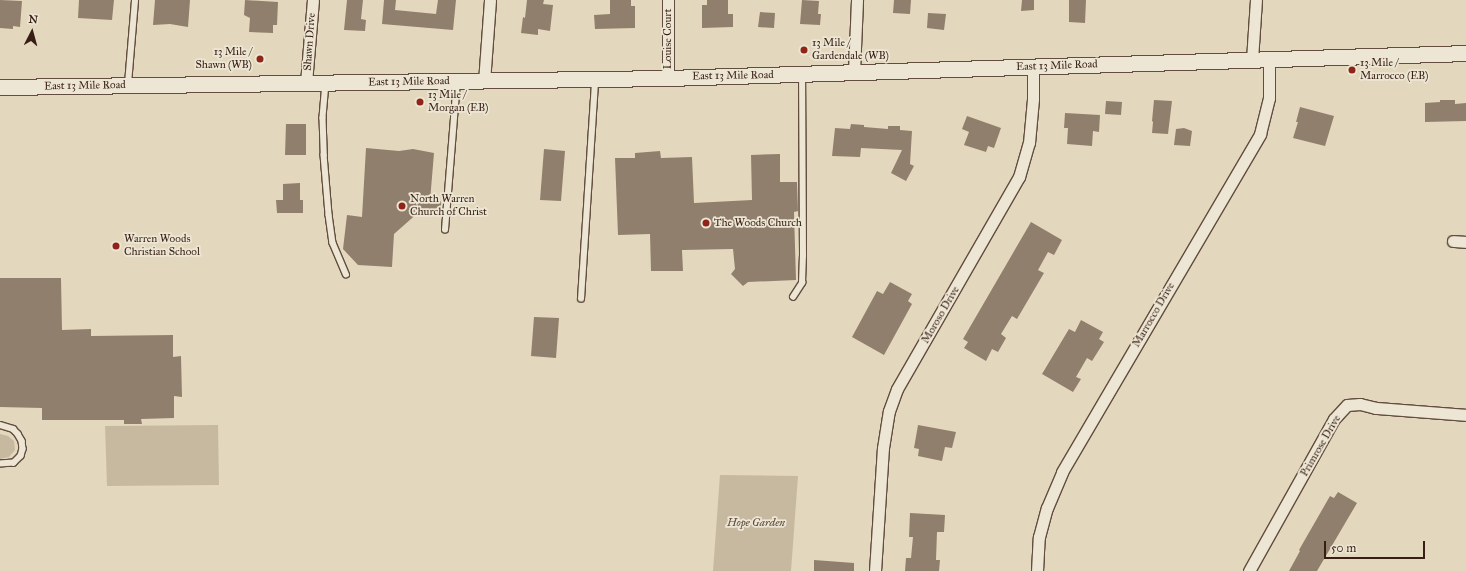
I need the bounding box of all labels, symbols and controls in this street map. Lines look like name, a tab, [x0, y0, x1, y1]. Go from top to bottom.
street label: Louise Court	[661, 9, 675, 69]
north arrow	[12, 12, 52, 52]
text: N	[28, 13, 39, 27]
street label: Shawn Drive	[301, 13, 319, 71]
place label: 13 Mile / Gardendale (WB)	[812, 37, 889, 63]
marker: 13 Mile / Gardendale (WB)	[799, 45, 809, 55]
place label: 13 Mile / Shawn (WB)	[195, 46, 252, 72]
marker: 13 Mile / Shawn (WB)	[255, 54, 265, 64]
place label: 13 Mile / Marrocco (EB)	[1360, 57, 1428, 83]
street label: East 13 Mile Road	[1016, 58, 1098, 74]
marker: 13 Mile / Marrocco (EB)	[1347, 65, 1357, 75]
street label: East 13 Mile Road	[692, 69, 774, 83]
street label: East 13 Mile Road	[368, 75, 450, 89]
street label: East 13 Mile Road	[44, 79, 126, 93]
place label: 13 Mile / Morgan (EB)	[428, 89, 488, 115]
marker: 13 Mile / Morgan (EB)	[415, 97, 425, 107]
place label: North Warren Church of Christ	[410, 193, 487, 219]
marker: North Warren Church of Christ	[397, 201, 407, 211]
place label: The Woods Church	[714, 216, 802, 230]
marker: The Woods Church	[701, 218, 711, 228]
place label: Warren Woods Christian School	[124, 233, 200, 259]
marker: Warren Woods Christian School	[111, 241, 121, 251]
street label: Marrocco Drive	[1130, 280, 1178, 350]
street label: Moroso Drive	[919, 284, 963, 346]
street label: Primrose Drive	[1298, 413, 1344, 479]
park label: Hope Garden	[727, 516, 785, 530]
scale bar	[1326, 533, 1427, 559]
text: 50 m	[1331, 541, 1356, 555]

